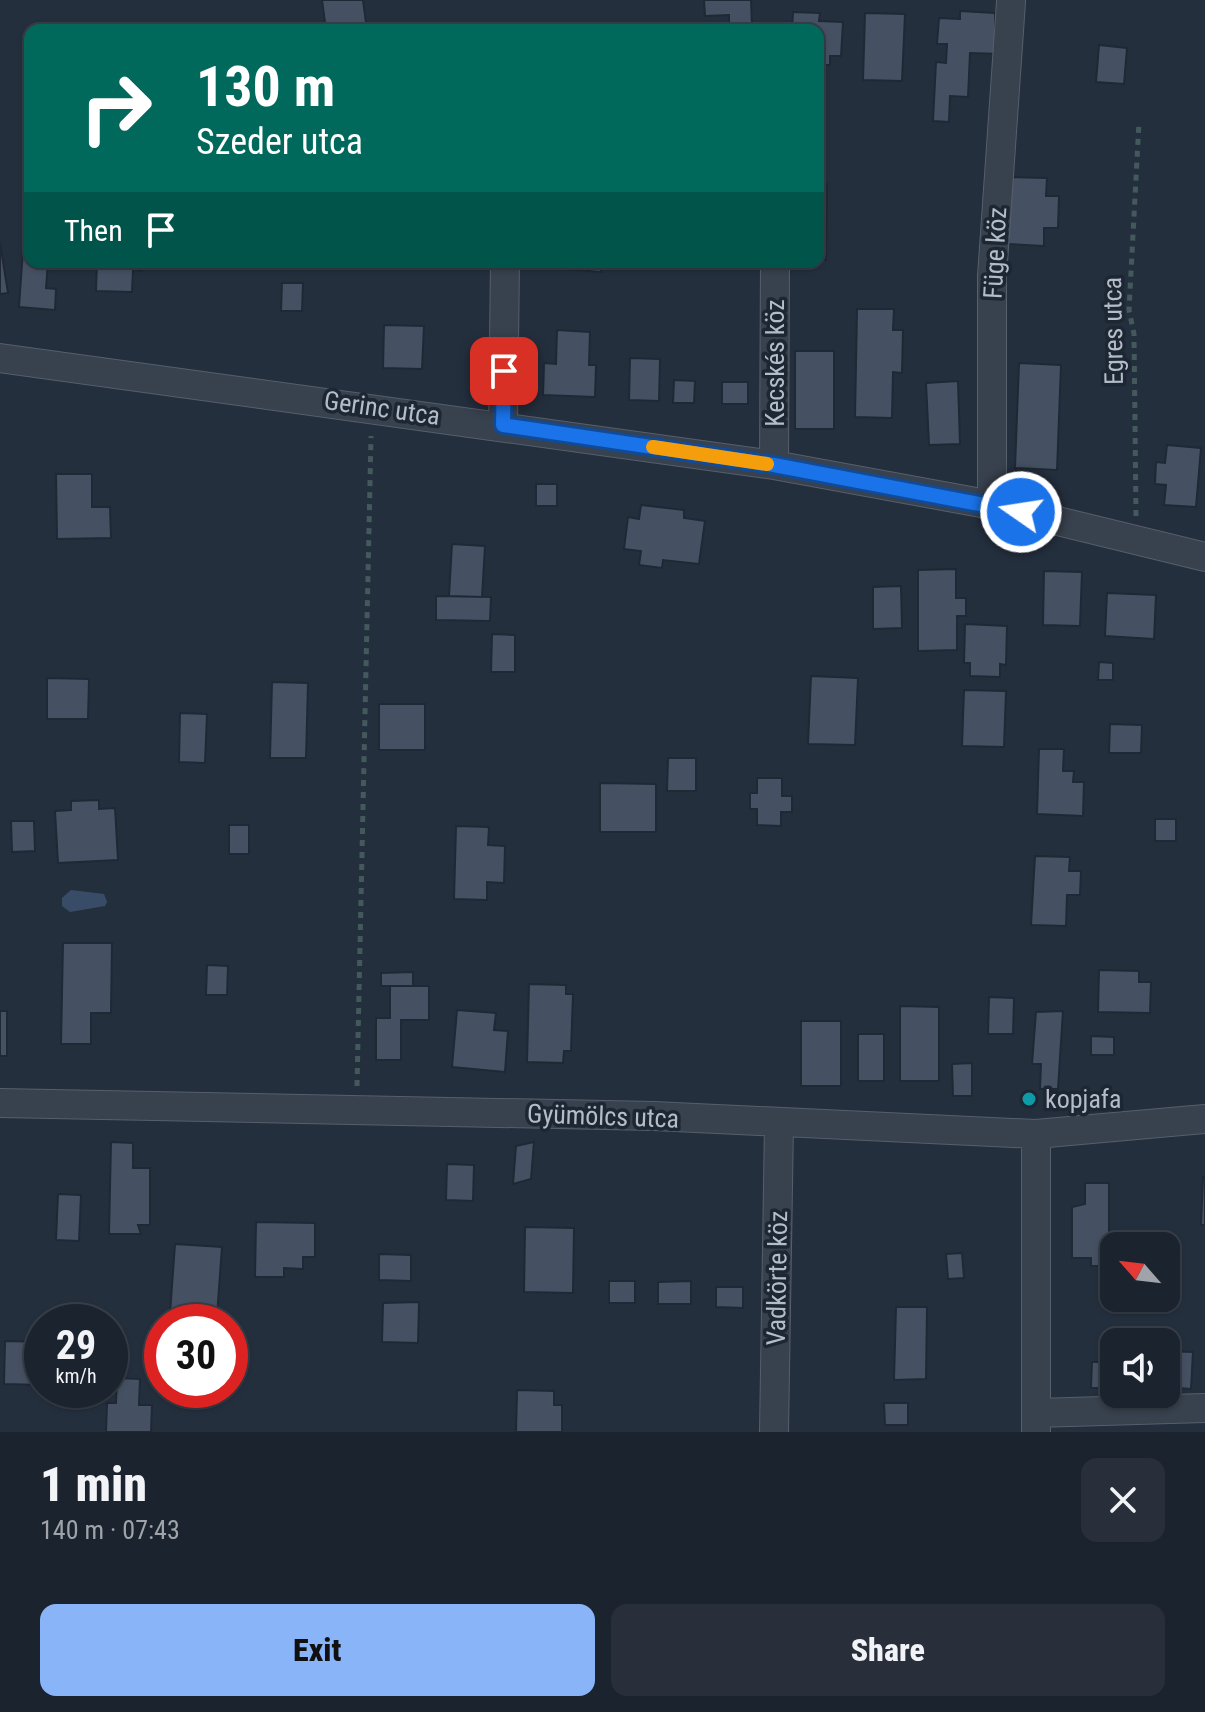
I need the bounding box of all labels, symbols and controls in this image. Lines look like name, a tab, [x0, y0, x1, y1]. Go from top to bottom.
text: 130 m	[196, 54, 335, 120]
icon: right	[64, 56, 168, 160]
text: Szeder utca	[196, 121, 363, 163]
street label: Füge köz	[978, 206, 1012, 300]
icon: arrive	[139, 208, 183, 252]
text: Then	[64, 213, 123, 248]
street label: Egres utca	[1097, 277, 1129, 385]
street label: Kecskés köz	[760, 299, 790, 427]
pin	[470, 337, 538, 405]
icon: arrive	[482, 349, 526, 393]
street label: Gerinc utca	[322, 385, 442, 431]
position arrow	[979, 470, 1063, 554]
place label: kopjafa	[1045, 1084, 1122, 1114]
marker: kopjafa	[1020, 1090, 1038, 1108]
street label: Gyümölcs utca	[527, 1098, 679, 1134]
street label: Vadkörte köz	[761, 1210, 793, 1346]
north arrow	[1100, 1232, 1180, 1312]
map controls	[1100, 1232, 1180, 1408]
speed limit sign: 30	[144, 1304, 248, 1408]
text: 29	[56, 1322, 96, 1369]
button: sound	[1100, 1328, 1180, 1408]
text: km/h	[55, 1364, 97, 1388]
text: 1 min	[40, 1456, 147, 1513]
button: close	[1081, 1458, 1165, 1542]
text: 140 m · 07:43	[40, 1515, 180, 1545]
button: Exit	[40, 1604, 595, 1696]
button: Share	[611, 1604, 1165, 1696]

